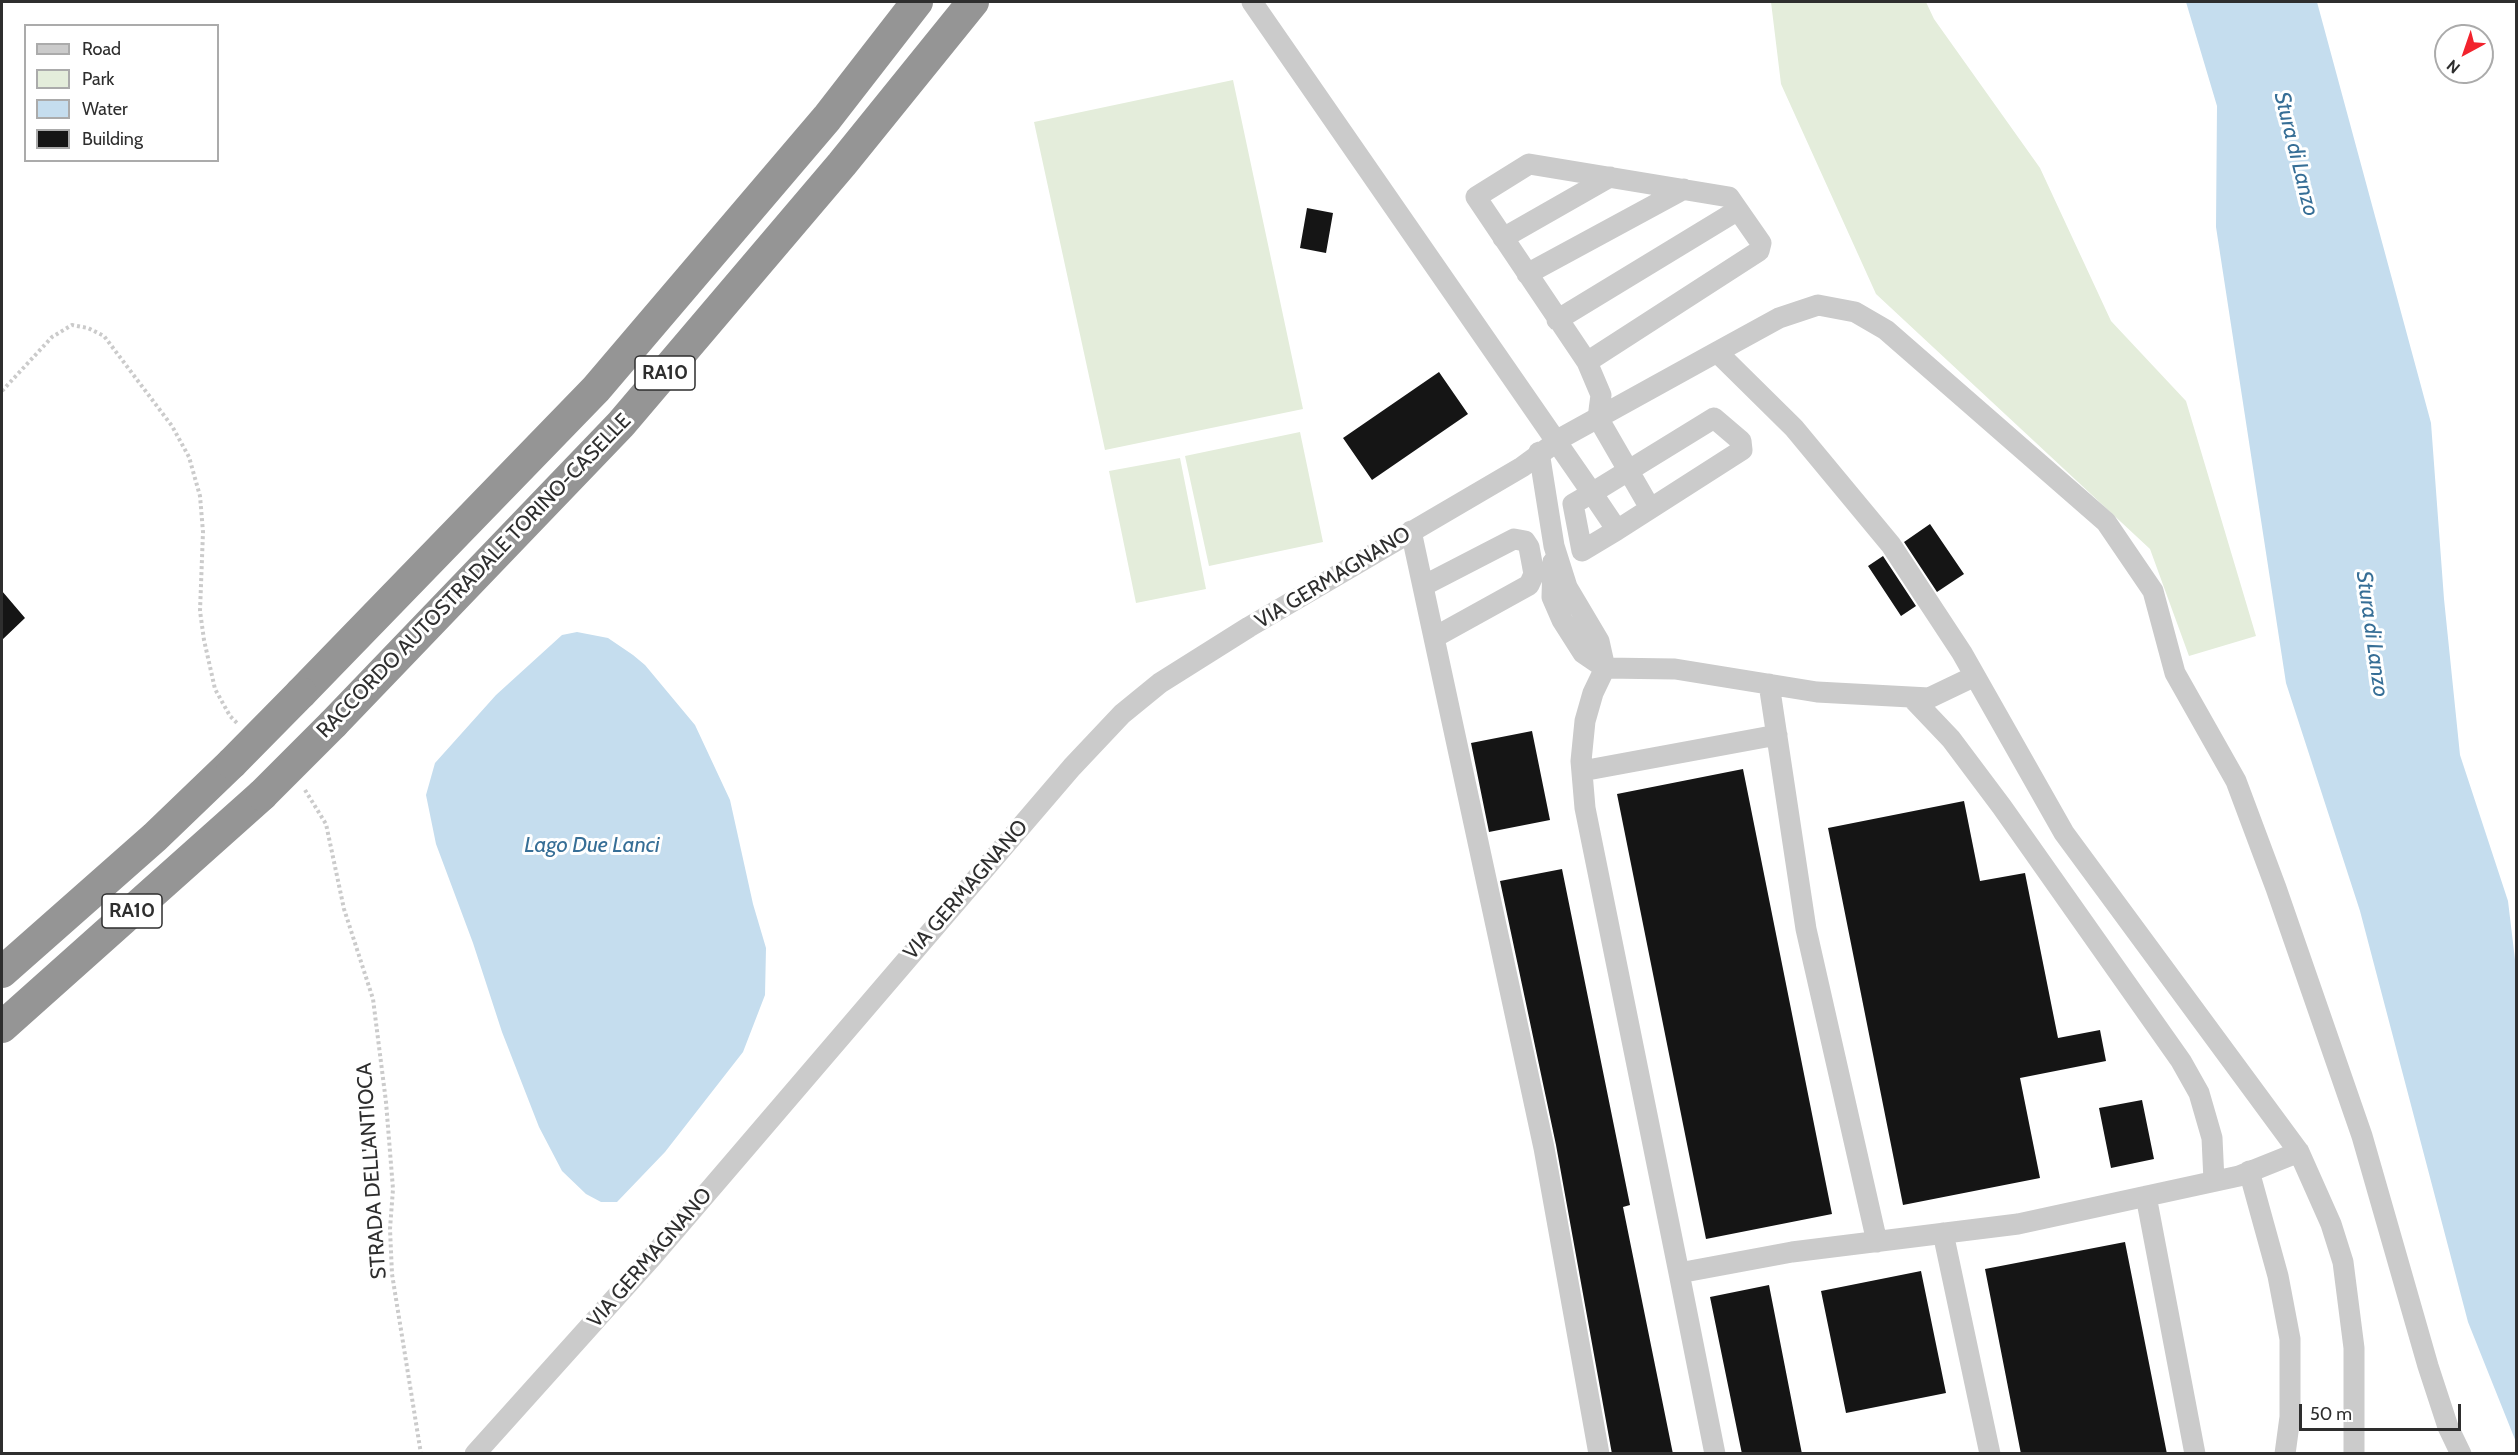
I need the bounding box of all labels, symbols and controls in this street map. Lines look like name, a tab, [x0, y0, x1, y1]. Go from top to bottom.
legend	[24, 24, 219, 162]
north arrow	[2434, 24, 2494, 84]
text: Road	[82, 38, 121, 60]
text: N	[2443, 56, 2464, 78]
text: Park	[82, 68, 114, 90]
water label: Stura di Lanzo	[2268, 89, 2324, 219]
text: Water	[82, 98, 128, 120]
text: Building	[82, 128, 143, 150]
road number: RA10	[635, 356, 695, 390]
street label: RACCORDO AUTOSTRADALE TORINO-CASELLE	[312, 408, 636, 744]
street label: VIA GERMAGNANO	[1251, 522, 1415, 634]
water label: Stura di Lanzo	[2350, 569, 2394, 699]
street label: VIA GERMAGNANO	[899, 815, 1033, 965]
water label: Lago Due Lanci	[524, 833, 660, 859]
road number: RA10	[102, 894, 162, 928]
street label: STRADA DELL'ANTIOCA	[352, 1062, 392, 1280]
street label: VIA GERMAGNANO	[583, 1183, 717, 1333]
scale bar	[2302, 1392, 2464, 1430]
text: 50 m	[2310, 1403, 2352, 1425]

